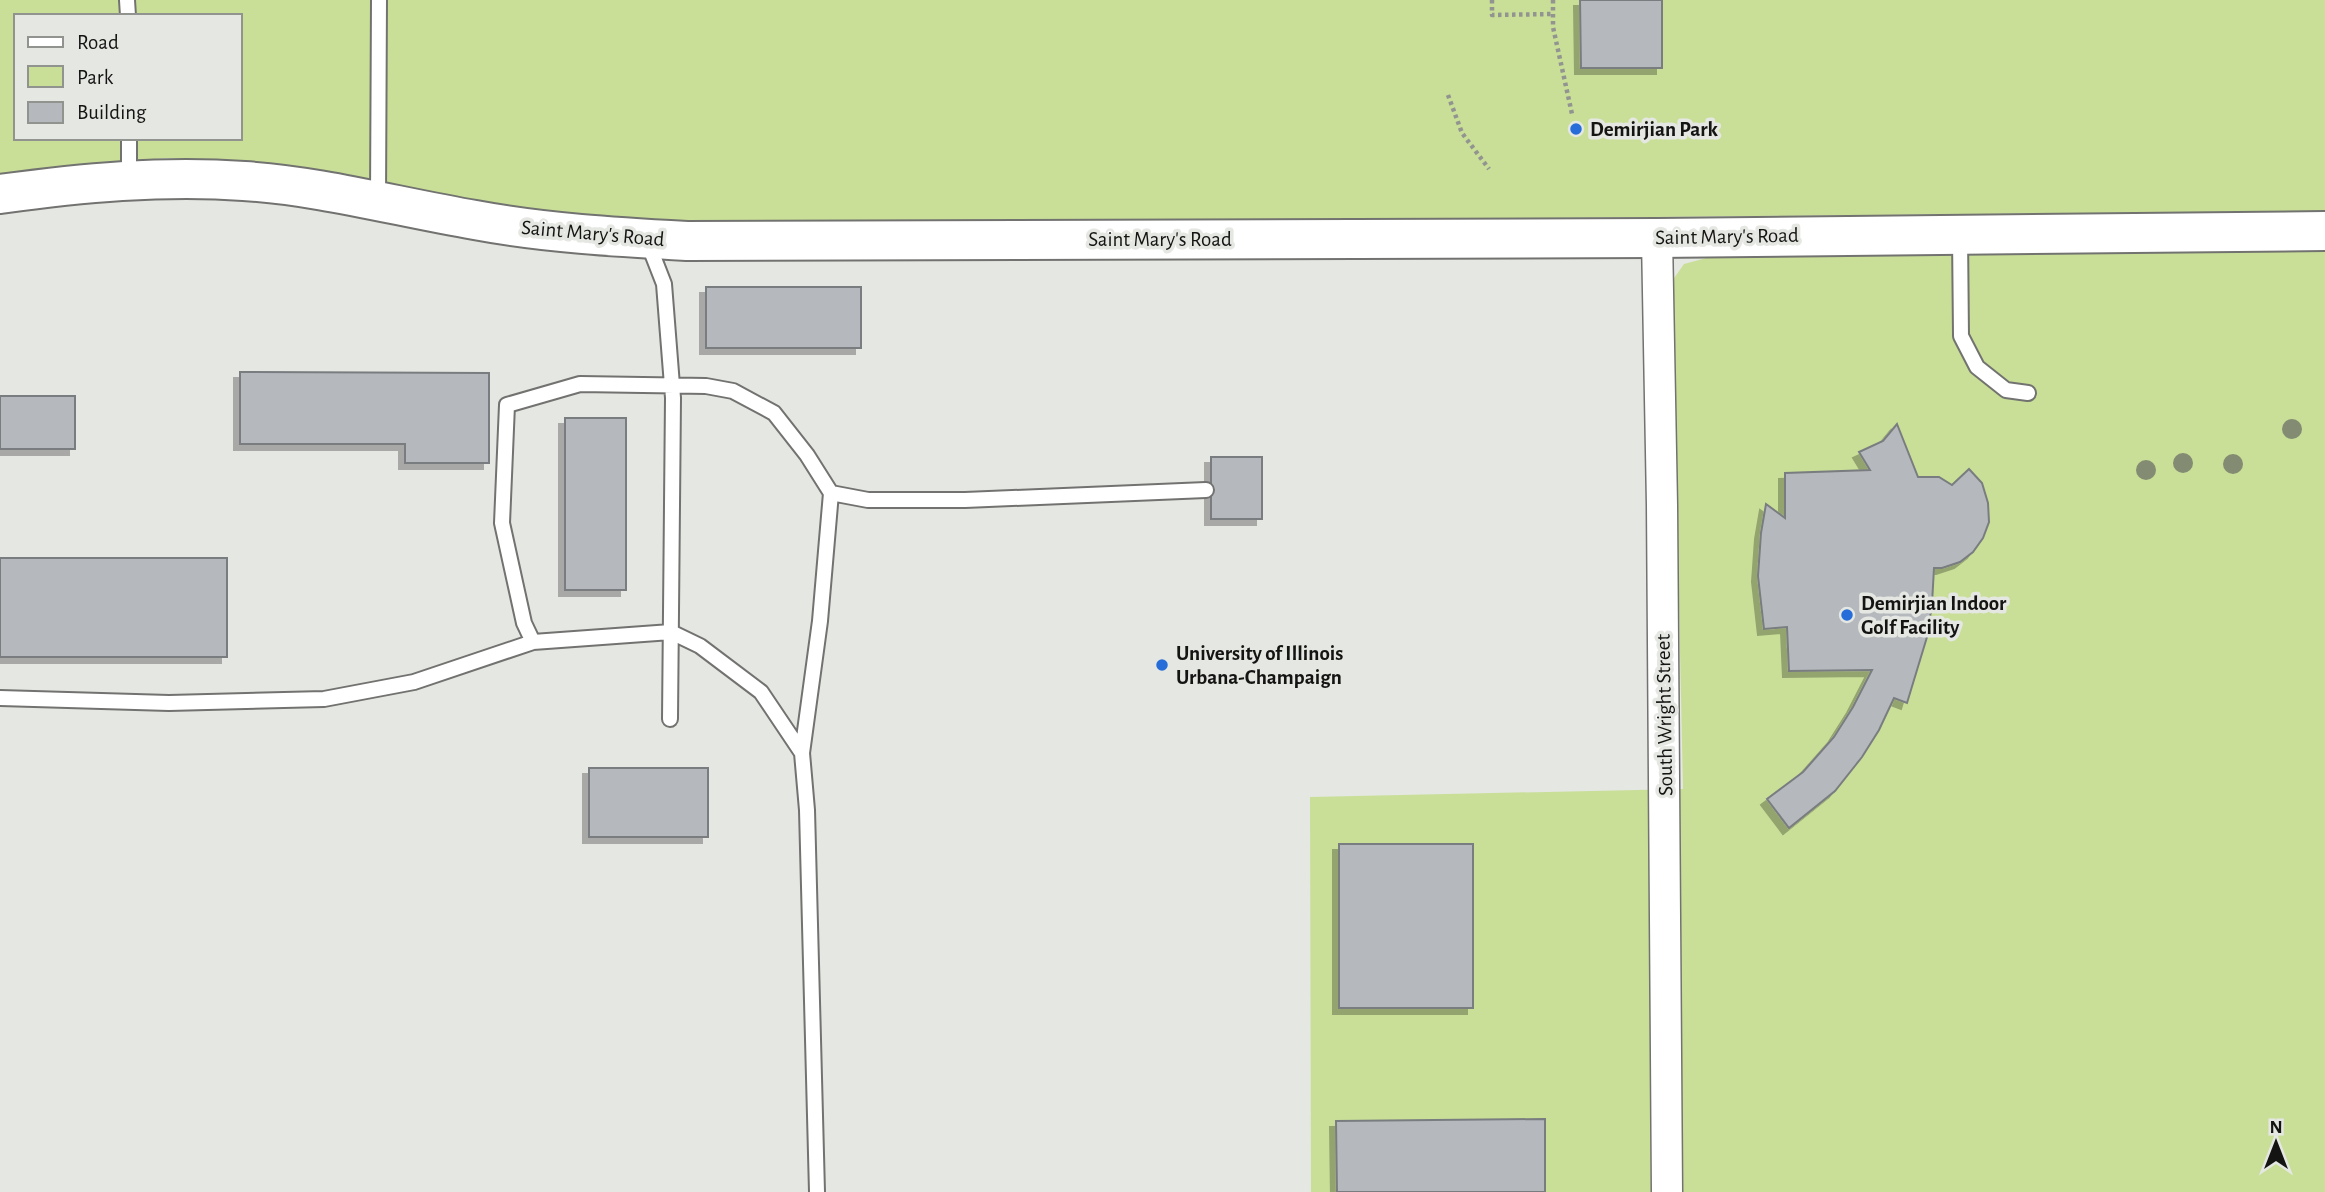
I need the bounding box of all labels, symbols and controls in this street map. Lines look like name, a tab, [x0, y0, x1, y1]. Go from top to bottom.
legend	[14, 14, 242, 140]
text: Road	[77, 32, 119, 53]
text: Park	[77, 67, 114, 88]
text: Building	[77, 102, 147, 123]
place label: Demirjian Park	[1590, 119, 1718, 140]
marker: Demirjian Park	[1568, 121, 1584, 137]
street label: Saint Mary's Road	[521, 217, 666, 250]
street label: Saint Mary's Road	[1655, 225, 1799, 248]
street label: Saint Mary's Road	[1088, 229, 1232, 250]
place label: Demirjian Indoor Golf Facility	[1861, 593, 2007, 638]
marker: Demirjian Indoor Golf Facility	[1839, 607, 1855, 623]
street label: South Wright Street	[1653, 634, 1676, 796]
place label: University of Illinois Urbana-Champaign	[1176, 643, 1343, 688]
marker: University of Illinois Urbana-Champaign	[1154, 657, 1170, 673]
north arrow	[2241, 1108, 2311, 1178]
text: N	[2269, 1118, 2283, 1137]

